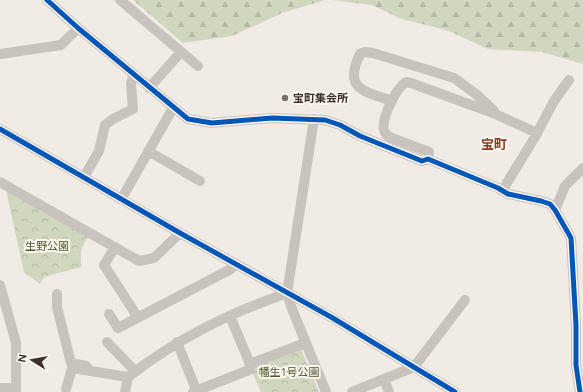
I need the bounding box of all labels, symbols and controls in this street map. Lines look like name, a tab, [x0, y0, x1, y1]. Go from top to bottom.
place label: 宝町集会所	[293, 92, 348, 104]
marker: 宝町集会所	[280, 93, 290, 103]
district label: 宝町	[481, 137, 507, 151]
park label: 生野公園	[25, 240, 69, 252]
north arrow	[12, 340, 52, 380]
text: N	[16, 353, 29, 363]
park label: 幡生1号公園	[258, 366, 320, 378]

